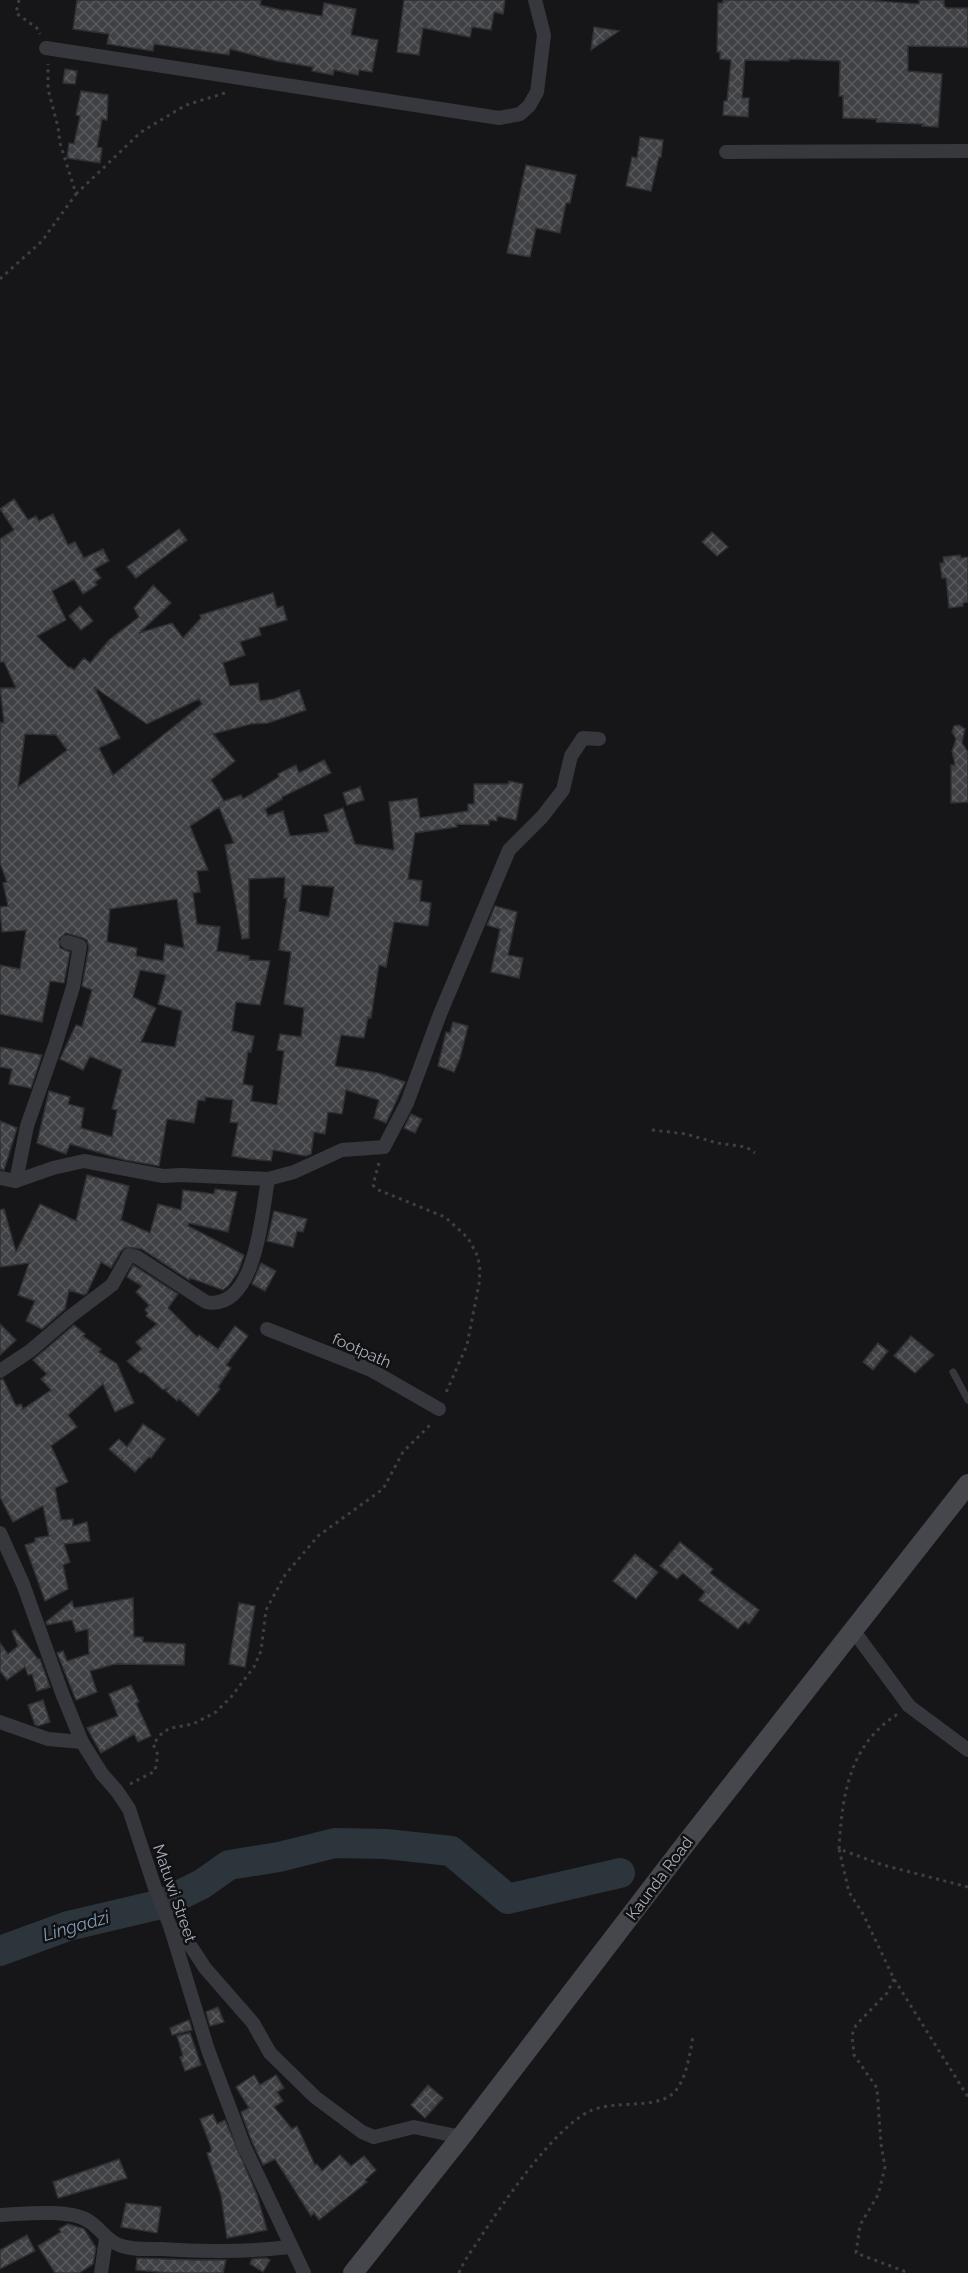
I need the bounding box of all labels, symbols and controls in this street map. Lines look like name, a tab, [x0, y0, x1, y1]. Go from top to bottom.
street label: footpath	[329, 1329, 394, 1372]
street label: Kaunda Road	[622, 1833, 697, 1924]
street label: Matuwi Street	[149, 1842, 200, 1945]
water label: Lingadzi	[40, 1906, 113, 1945]

